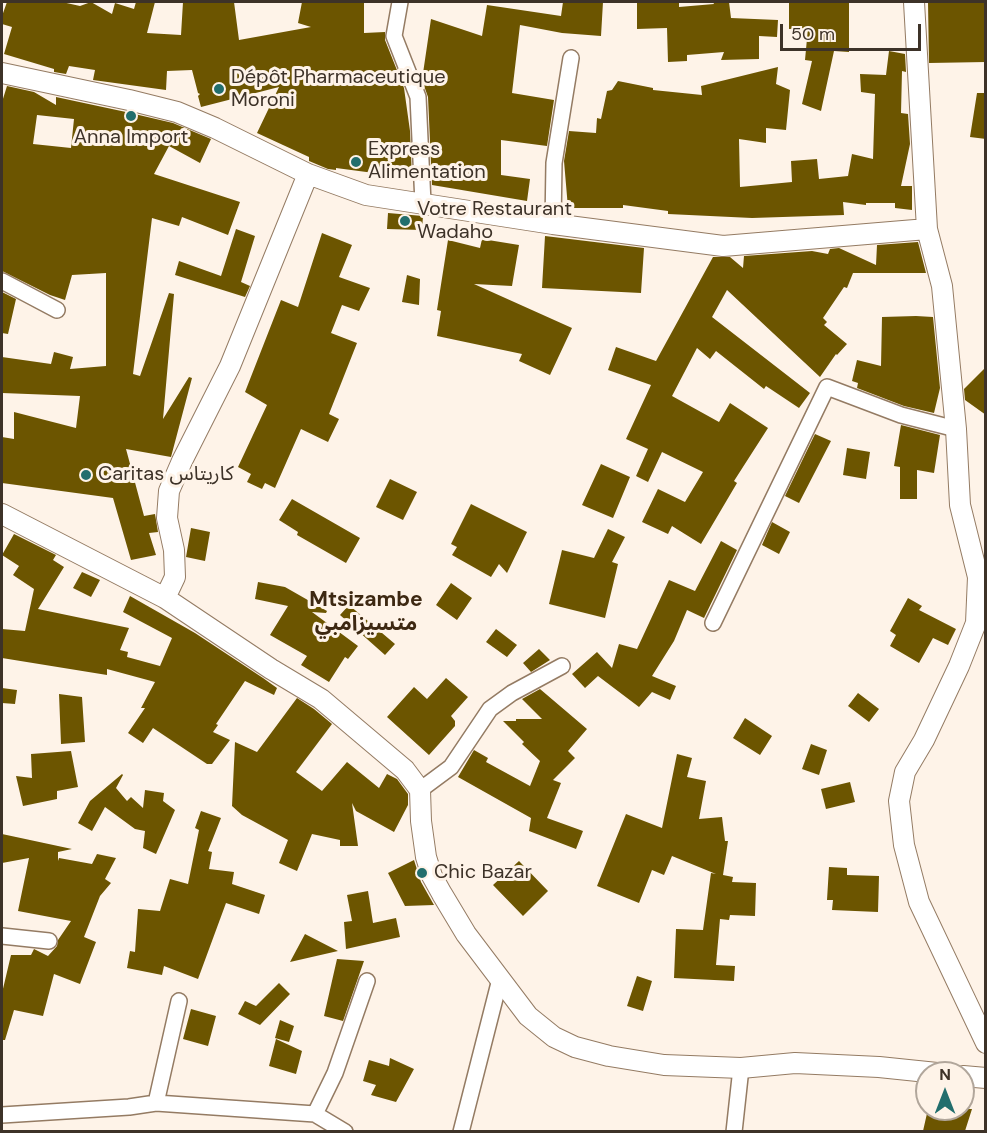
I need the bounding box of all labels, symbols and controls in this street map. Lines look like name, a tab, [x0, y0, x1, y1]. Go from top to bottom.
scale bar	[783, 12, 924, 50]
text: 50 m	[791, 22, 835, 46]
place label: Dépôt Pharmaceutique Moroni	[231, 66, 446, 113]
marker: Dépôt Pharmaceutique Moroni	[212, 82, 226, 96]
marker: Anna Import	[124, 109, 138, 123]
place label: Anna Import	[74, 126, 188, 150]
place label: Express Alimentation	[368, 138, 486, 185]
marker: Express Alimentation	[349, 155, 363, 169]
place label: Votre Restaurant Wadaho	[417, 198, 572, 245]
marker: Votre Restaurant Wadaho	[398, 214, 412, 228]
place label: Caritas كاريتاس	[98, 463, 234, 487]
marker: Caritas كاريتاس	[79, 468, 93, 482]
district label: Mtsizambe متسيزامبي	[309, 587, 423, 637]
place label: Chic Bazar	[434, 861, 532, 885]
marker: Chic Bazar	[415, 866, 429, 880]
north arrow	[915, 1061, 975, 1121]
text: N	[939, 1064, 951, 1085]

